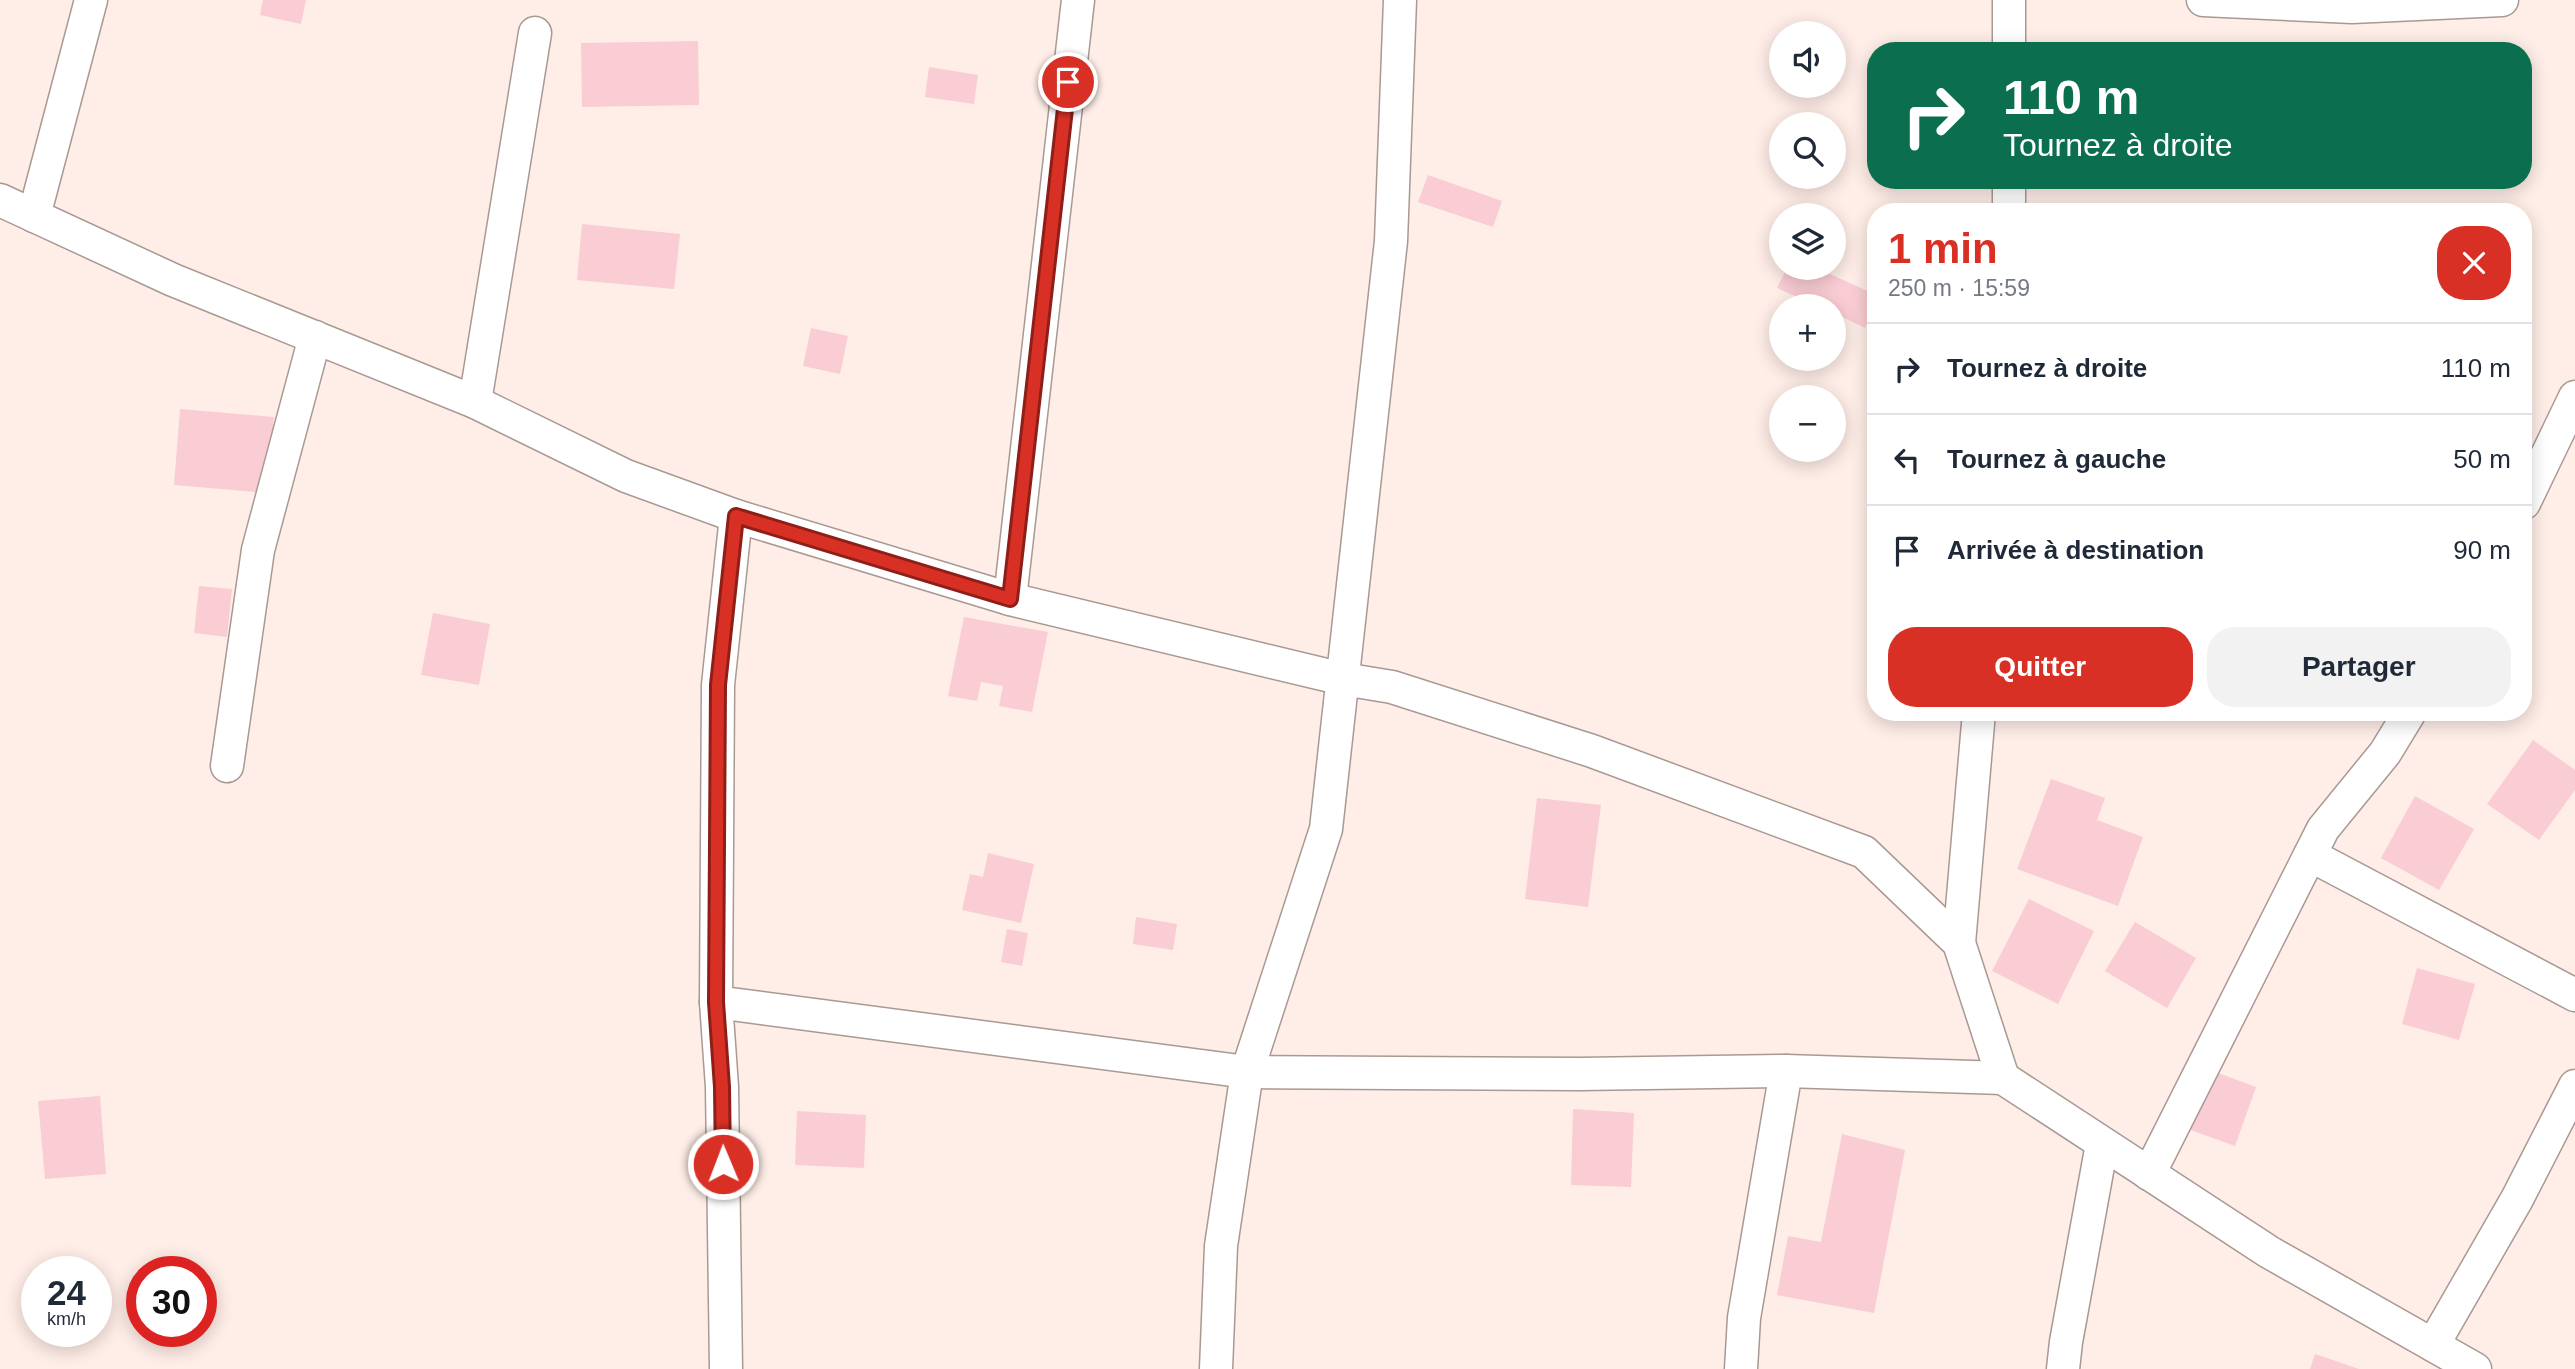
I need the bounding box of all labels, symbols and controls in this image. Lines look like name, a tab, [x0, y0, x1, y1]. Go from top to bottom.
map controls	[1769, 21, 1846, 462]
button: sound	[1769, 21, 1846, 98]
pin	[1038, 52, 1098, 112]
icon: arrive	[1049, 63, 1087, 101]
icon: right	[1888, 70, 1979, 161]
text: 110 m	[2003, 70, 2139, 124]
button: search	[1769, 112, 1846, 189]
text: Tournez à droite	[2003, 127, 2232, 163]
button: layers	[1769, 203, 1846, 280]
text: 1 min	[1888, 225, 1998, 272]
button: close	[2437, 226, 2511, 300]
text: 250 m · 15:59	[1888, 275, 2030, 301]
button: +	[1769, 294, 1846, 371]
icon: right	[1888, 350, 1926, 388]
text: Tournez à droite	[1947, 353, 2147, 383]
text: 110 m	[2441, 353, 2511, 383]
button: −	[1769, 385, 1846, 462]
icon: left	[1888, 441, 1926, 479]
text: Tournez à gauche	[1947, 444, 2166, 474]
text: 50 m	[2453, 444, 2511, 474]
icon: arrive	[1888, 532, 1926, 570]
text: Arrivée à destination	[1947, 535, 2204, 565]
text: 90 m	[2453, 535, 2511, 565]
button: Quitter	[1888, 627, 2193, 707]
button: Partager	[2207, 627, 2511, 707]
position arrow	[686, 1127, 760, 1201]
speed limit sign: 30	[126, 1256, 217, 1347]
text: 24	[47, 1273, 86, 1312]
text: km/h	[47, 1309, 86, 1329]

